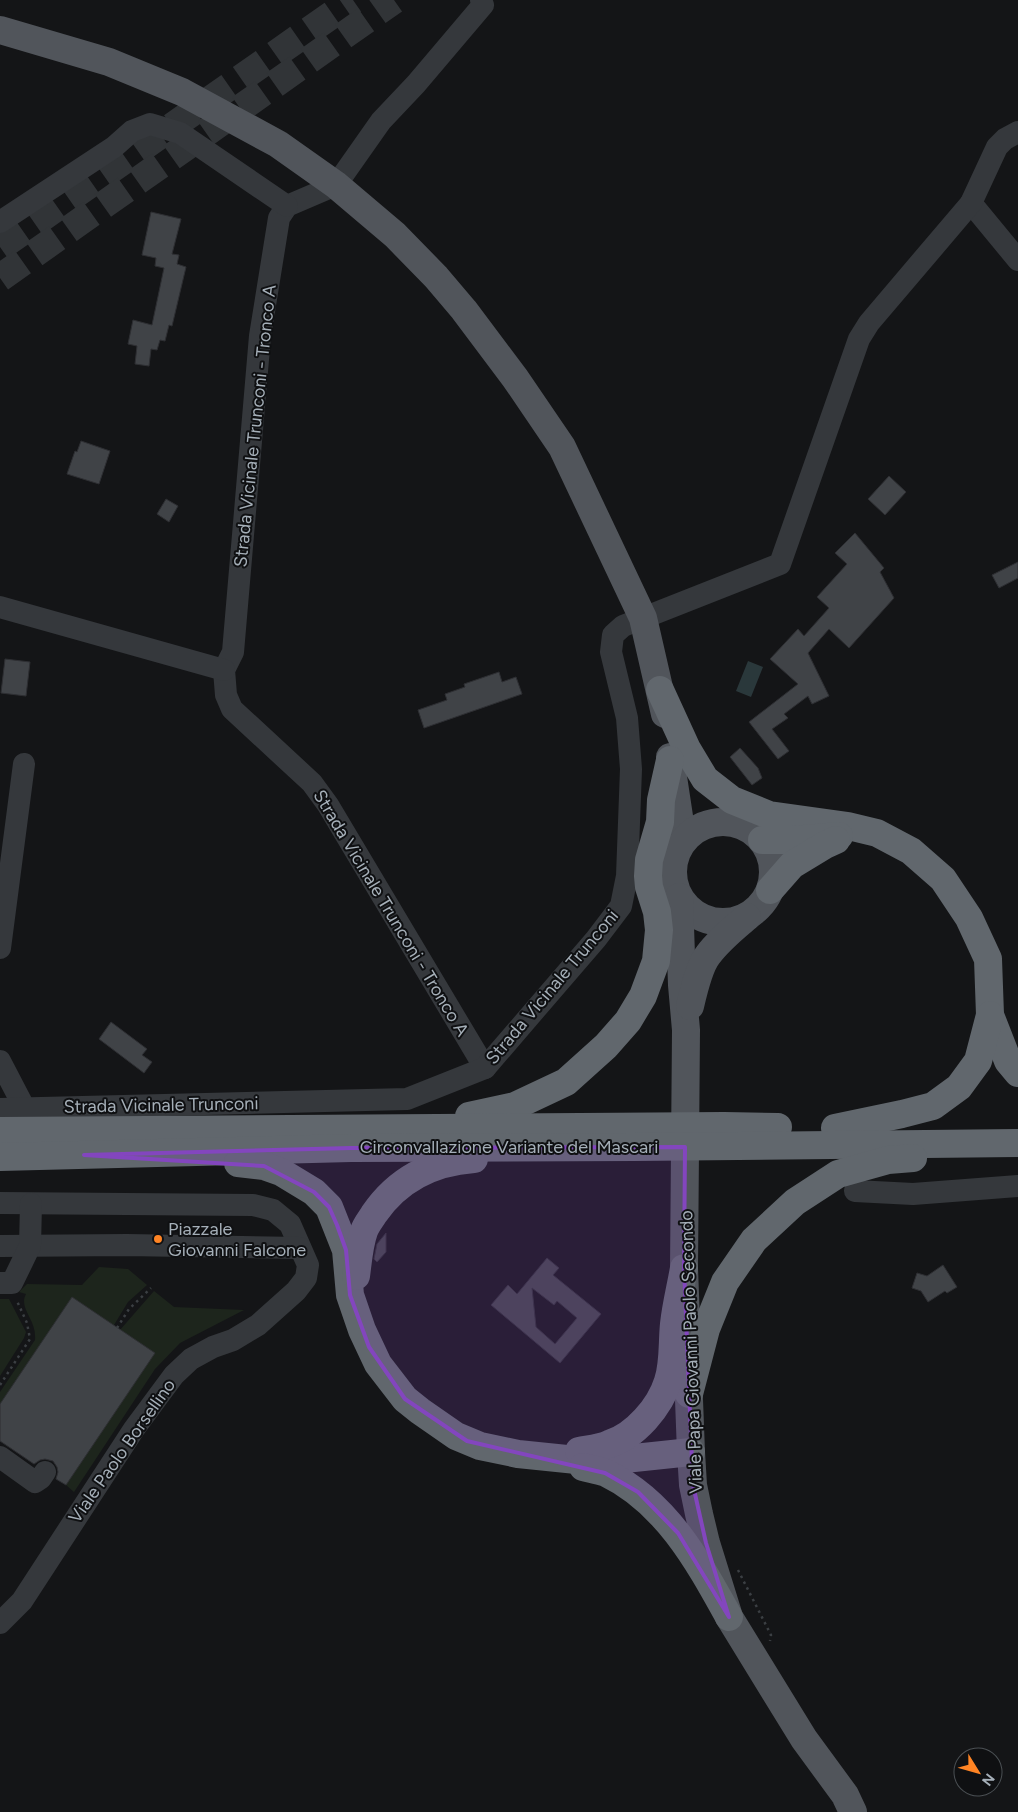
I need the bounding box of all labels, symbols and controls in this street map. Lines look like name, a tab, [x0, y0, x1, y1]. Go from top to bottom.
street label: Strada Vicinale Trunconi - Tronco A	[229, 284, 281, 568]
street label: Strada Vicinale Trunconi - Tronco A	[308, 786, 474, 1040]
street label: Strada Vicinale Trunconi	[481, 905, 623, 1069]
street label: Strada Vicinale Trunconi	[63, 1092, 259, 1118]
street label: Circonvallazione Variante del Mascari	[360, 1136, 658, 1158]
street label: Viale Papa Giovanni Paolo Secondo	[675, 1210, 707, 1494]
place label: Piazzale Giovanni Falcone	[168, 1218, 306, 1261]
marker: Piazzale Giovanni Falcone	[152, 1233, 164, 1245]
street label: Viale Paolo Borsellino	[64, 1375, 180, 1527]
north arrow	[953, 1747, 1003, 1797]
text: N	[978, 1770, 998, 1789]

